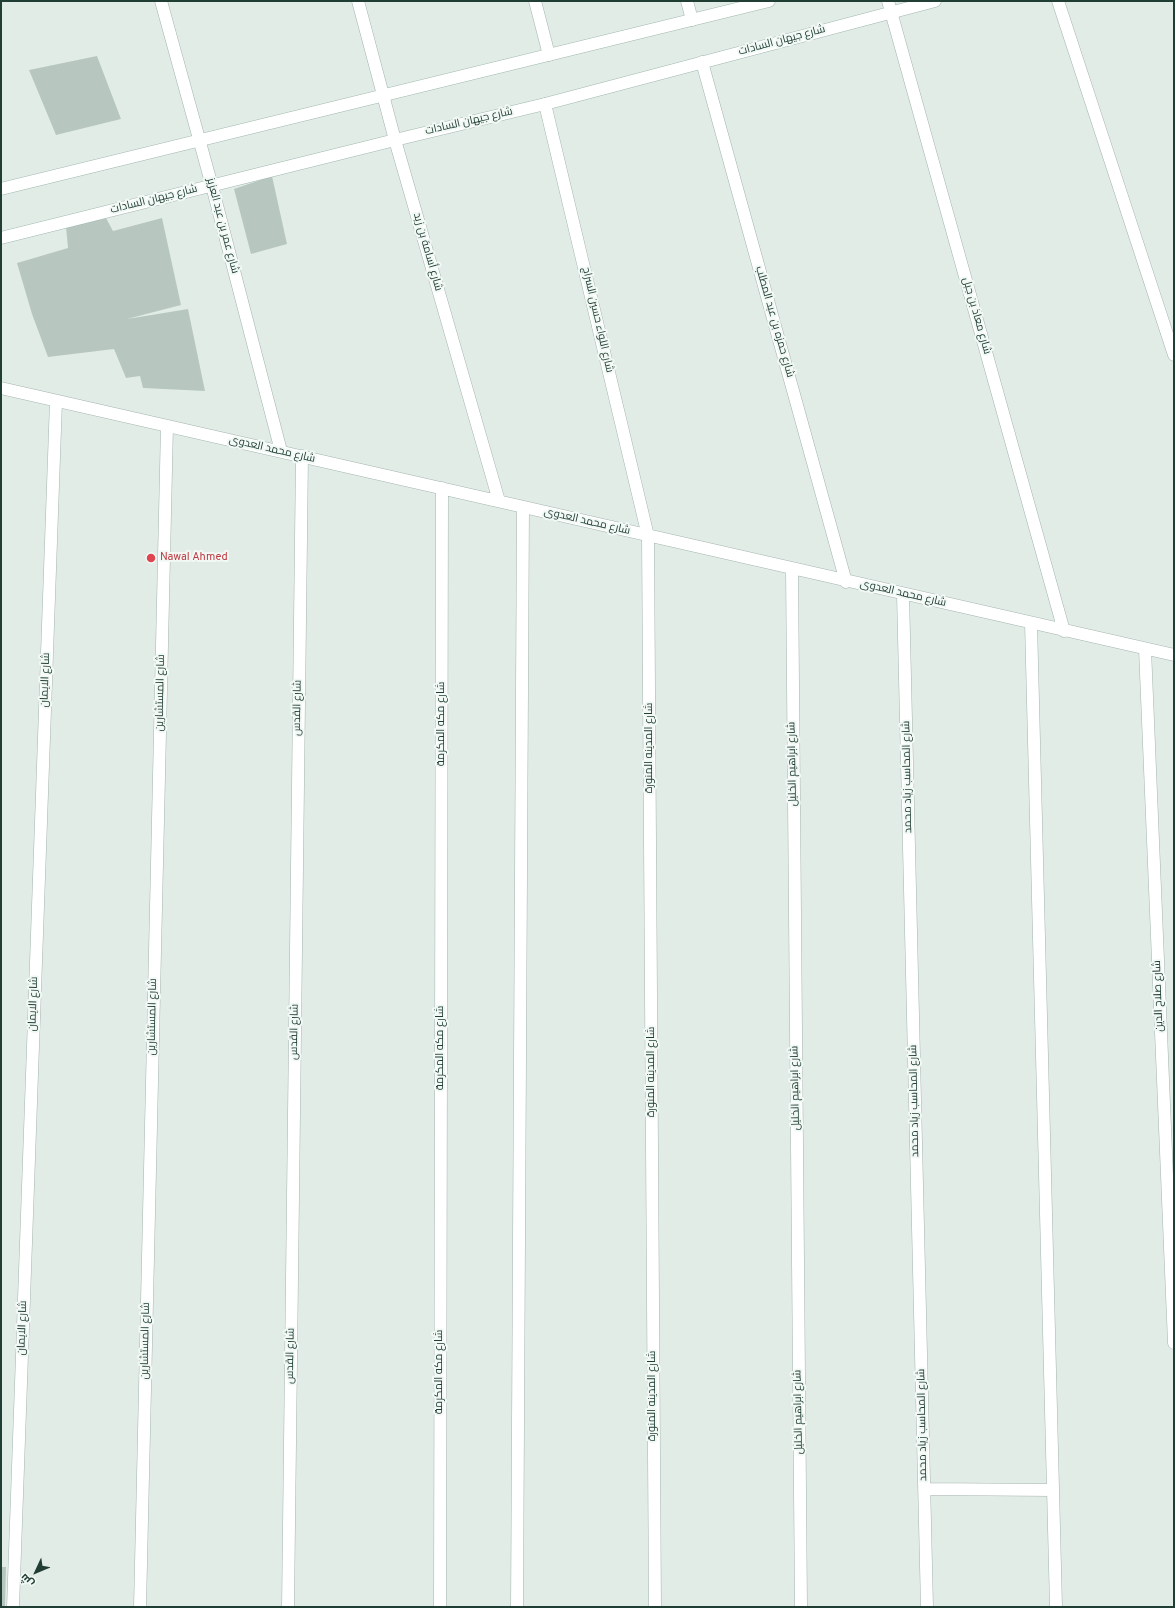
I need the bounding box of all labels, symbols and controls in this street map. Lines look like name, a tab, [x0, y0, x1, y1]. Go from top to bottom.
street label: شارع جيهان السادات	[737, 23, 827, 59]
street label: شارع جيهان السادات	[424, 106, 514, 138]
street label: شارع عمر بن عبد العزيز	[203, 177, 241, 275]
street label: شارع جيهان السادات	[109, 183, 199, 217]
street label: شارع أسامة بن زيد	[409, 211, 445, 293]
street label: شارع حمزه بن عبد المطلب	[752, 265, 796, 379]
street label: شارع اللواء حسين السراج	[578, 266, 616, 374]
street label: شارع معاذ بن جبل	[959, 276, 993, 356]
street label: شارع محمد العدوى	[228, 434, 316, 466]
street label: شارع محمد العدوى	[543, 506, 631, 538]
place label: Nawal Ahmed	[160, 551, 228, 565]
marker: Nawal Ahmed	[145, 552, 157, 564]
street label: شارع محمد العدوى	[859, 578, 947, 610]
street label: شارع الايمان	[38, 652, 54, 708]
street label: شارع المستشارين	[154, 654, 168, 732]
street label: شارع القدس	[291, 680, 305, 736]
street label: شارع مكه المكرمة	[435, 682, 449, 766]
street label: شارع المدينه المنورة	[643, 703, 657, 793]
street label: شارع ابراهيم الخليل	[786, 721, 800, 807]
street label: شارع المحاسب زياد محمد	[900, 721, 916, 833]
street label: شارع صلاح الدين	[1151, 960, 1167, 1032]
street label: شارع الايمان	[26, 976, 42, 1032]
street label: شارع المستشارين	[146, 978, 160, 1056]
street label: شارع القدس	[288, 1004, 302, 1060]
street label: شارع مكه المكرمة	[434, 1006, 448, 1090]
street label: شارع المدينه المنورة	[645, 1027, 659, 1117]
street label: شارع ابراهيم الخليل	[789, 1045, 803, 1131]
street label: شارع المحاسب زياد محمد	[907, 1045, 923, 1157]
street label: شارع الايمان	[15, 1300, 31, 1356]
street label: شارع المستشارين	[139, 1302, 153, 1380]
street label: شارع القدس	[284, 1328, 298, 1384]
street label: شارع مكه المكرمة	[433, 1330, 447, 1414]
street label: شارع المدينه المنورة	[646, 1351, 660, 1441]
street label: شارع ابراهيم الخليل	[792, 1369, 806, 1455]
street label: شارع المحاسب زياد محمد	[915, 1369, 931, 1481]
north arrow	[16, 1552, 56, 1592]
text: ش	[17, 1570, 37, 1590]

